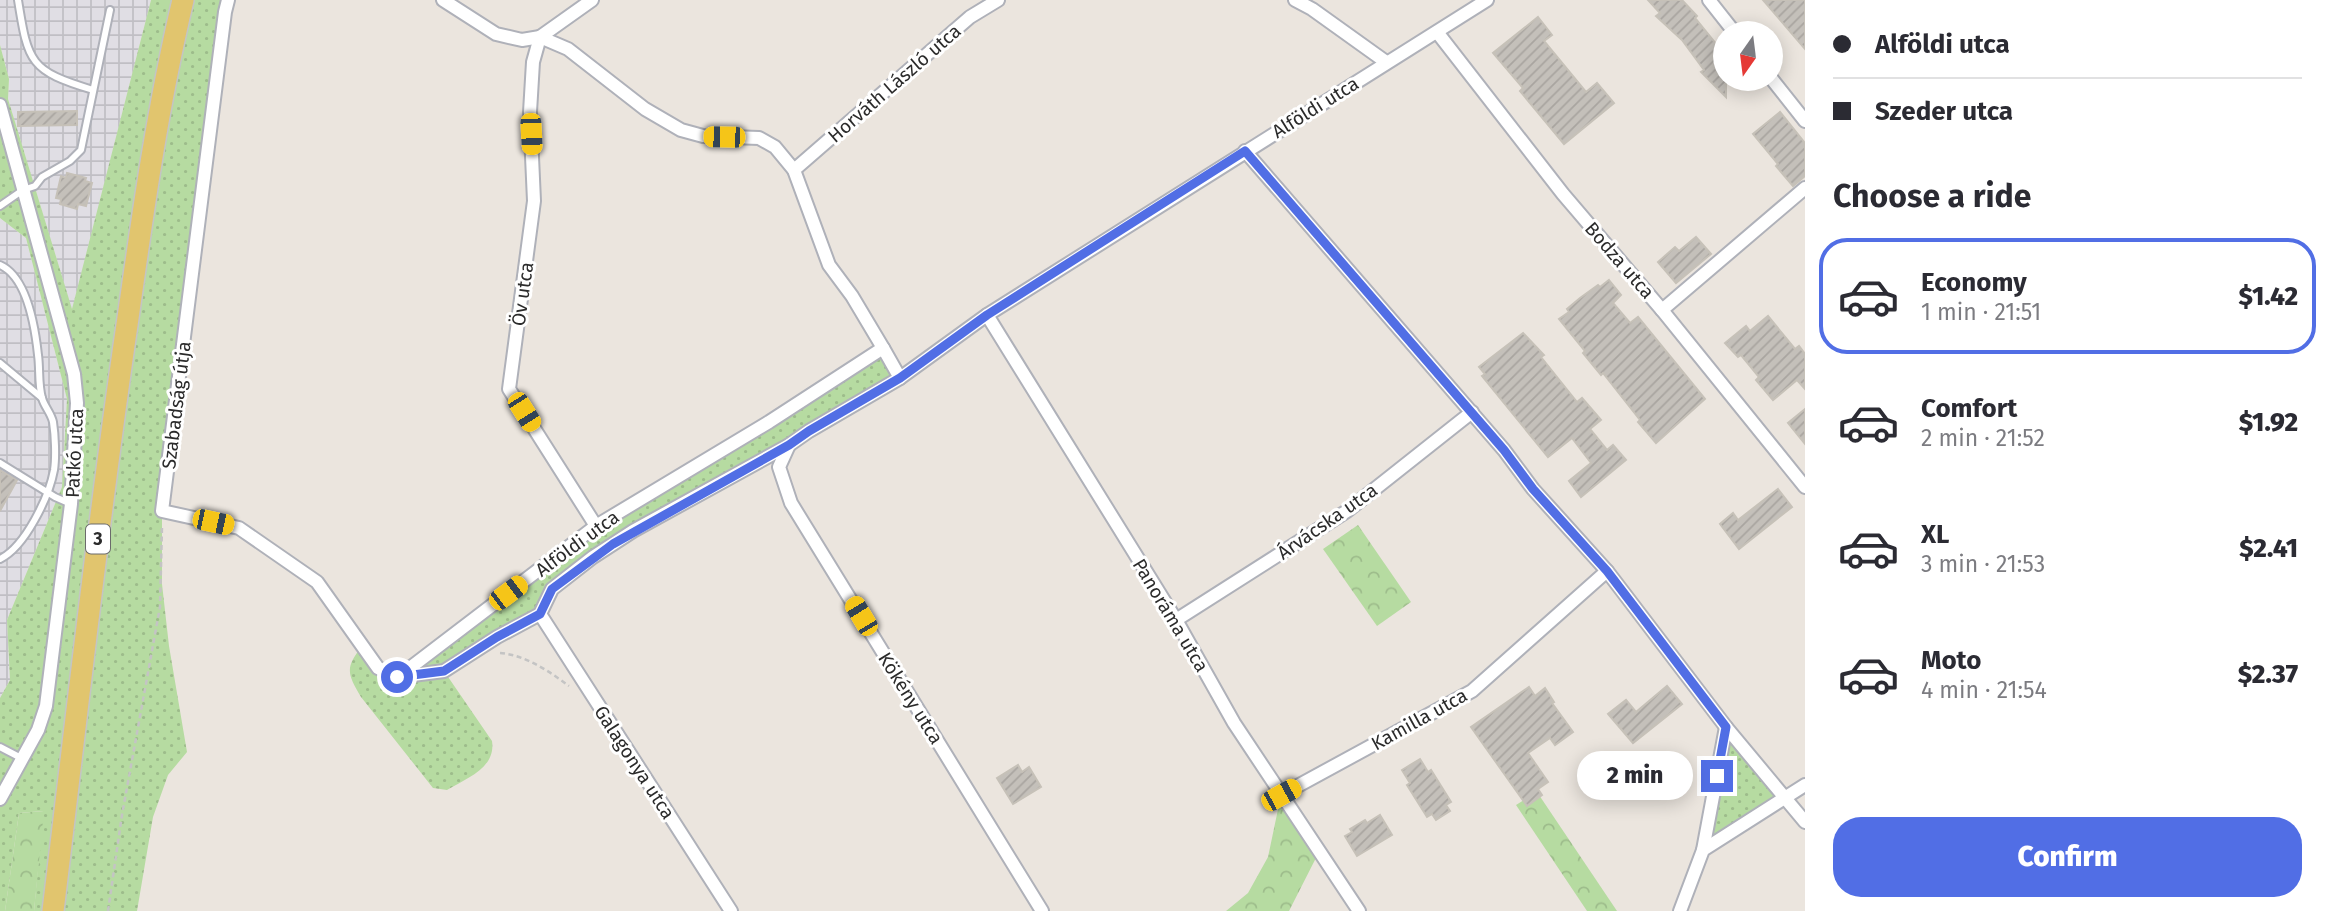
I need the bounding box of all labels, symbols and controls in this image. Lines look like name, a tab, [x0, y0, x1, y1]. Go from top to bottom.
street label: Horváth László utca	[823, 19, 966, 147]
north arrow	[1713, 21, 1783, 91]
map controls	[1713, 21, 1783, 91]
text: Alföldi utca	[1875, 29, 2010, 60]
street label: Alföldi utca	[1268, 72, 1363, 143]
text: Szeder utca	[1875, 96, 2013, 127]
car	[520, 112, 543, 156]
car	[703, 126, 746, 148]
text: Choose a ride	[1833, 177, 2031, 215]
street label: Bodza utca	[1580, 217, 1659, 303]
street label: Öv utca	[507, 261, 538, 328]
icon: car	[1837, 265, 1900, 328]
text: Economy	[1921, 267, 2027, 298]
text: $1.42	[2238, 281, 2298, 312]
text: 1 min · 21:51	[1921, 298, 2041, 326]
street label: Szabadság útja	[157, 340, 196, 470]
car	[504, 389, 545, 435]
icon: car	[1837, 391, 1900, 454]
text: Comfort	[1921, 393, 2017, 424]
text: $1.92	[2239, 407, 2298, 438]
street label: Patkó utca	[61, 408, 88, 498]
text: 2 min · 21:52	[1921, 424, 2045, 452]
street label: Árvácska utca	[1273, 478, 1382, 564]
street label: Alföldi utca	[531, 505, 624, 581]
car	[191, 507, 236, 537]
icon: car	[1837, 517, 1900, 580]
text: XL	[1921, 519, 1949, 550]
road number: 3	[86, 524, 110, 554]
text: $2.41	[2239, 533, 2298, 564]
text: 3 min · 21:53	[1921, 550, 2045, 578]
street label: Panoráma utca	[1128, 554, 1213, 676]
car	[485, 572, 532, 614]
car	[842, 593, 881, 639]
icon: car	[1837, 643, 1900, 706]
text: Moto	[1921, 645, 1981, 676]
street label: Kökény utca	[873, 648, 948, 749]
text: $2.37	[2238, 659, 2298, 690]
route start	[381, 661, 413, 693]
text: 4 min · 21:54	[1921, 676, 2047, 704]
street label: Kamilla utca	[1367, 684, 1471, 755]
street label: Galagonya utca	[589, 701, 680, 823]
callout: 2 min	[1577, 752, 1692, 800]
route end	[1701, 760, 1733, 792]
text: 2 min	[1607, 761, 1663, 789]
car	[1258, 776, 1305, 814]
button: Confirm	[1833, 817, 2302, 897]

